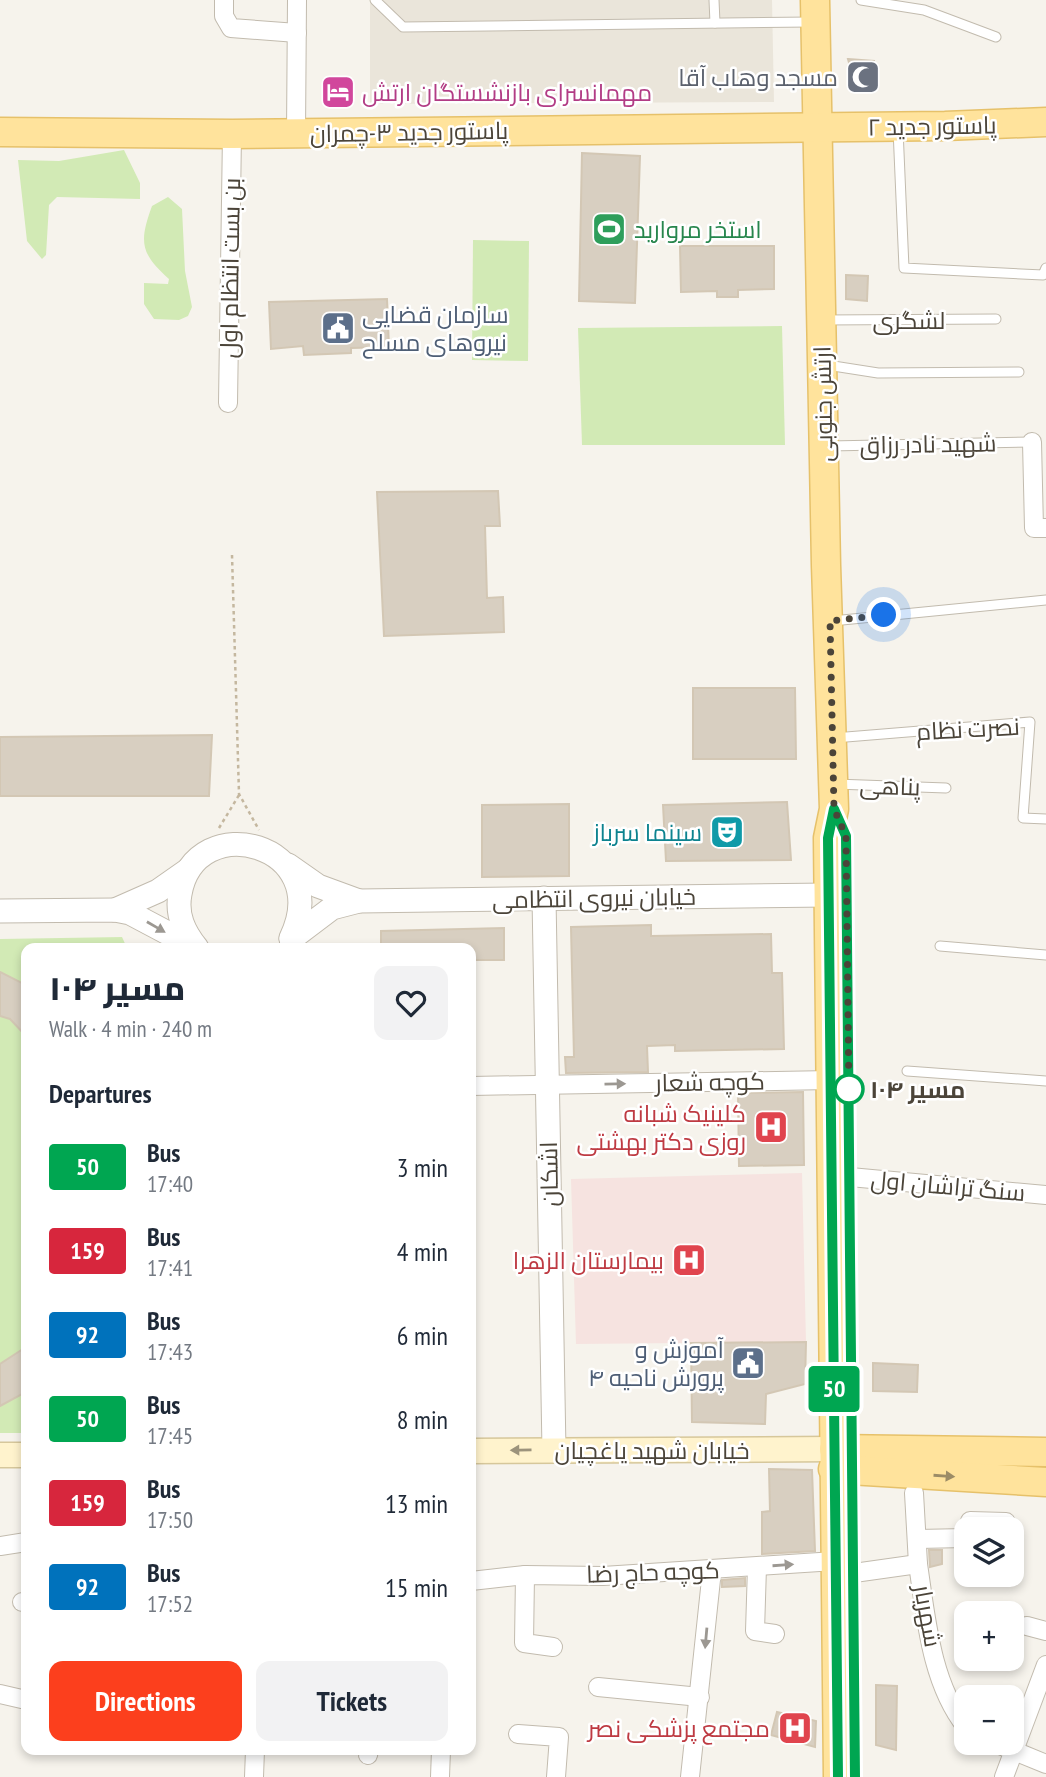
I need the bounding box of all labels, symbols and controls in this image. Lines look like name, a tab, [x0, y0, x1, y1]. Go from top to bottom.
mosque icon: مسجد وهاب آقا	[844, 58, 882, 96]
place label: مسجد وهاب آقا	[678, 62, 838, 93]
hotel icon: مهمانسرای بازنشستگان ارتش	[319, 73, 357, 111]
place label: مهمانسرای بازنشستگان ارتش	[362, 77, 652, 108]
street label: پاستور جدید ۲	[867, 109, 997, 144]
street label: پاستور جدید ۳-چمران	[309, 115, 509, 150]
street label: بن بست انتظام اول	[213, 177, 248, 359]
sports icon: استخر مروارید	[590, 210, 628, 248]
place label: استخر مروارید	[634, 214, 762, 245]
place label: سازمان قضایی نیروهای مسلح	[362, 299, 509, 359]
street label: لشگری	[873, 305, 945, 336]
public building icon: سازمان قضایی نیروهای مسلح	[319, 309, 357, 347]
street label: ارتش جنوبی	[806, 346, 840, 462]
street label: شهید نادر رزاق	[859, 427, 997, 461]
your location	[866, 597, 901, 632]
street label: نصرت نظام	[915, 711, 1021, 748]
street label: پناهی	[859, 769, 922, 804]
theatre icon: سینما سرباز	[708, 813, 746, 851]
place label: سینما سرباز	[591, 817, 702, 848]
street label: خیابان نیروی انتظامی	[492, 881, 696, 915]
one-way arrow	[147, 921, 166, 933]
text: مسیر ۱۰۴	[49, 966, 185, 1009]
button: heart	[374, 966, 448, 1040]
text: Walk · 4 min · 240 m	[49, 1014, 212, 1043]
street label: کوچه شعار	[653, 1066, 765, 1099]
marker: مسیر ۱۰۴	[834, 1074, 864, 1104]
place label: مسیر ۱۰۴	[870, 1074, 965, 1105]
text: Departures	[49, 1077, 152, 1110]
one-way arrow	[605, 1078, 627, 1089]
place label: کلینیک شبانه روزی دکتر بهشتی	[577, 1098, 746, 1157]
hospital icon: کلینیک شبانه روزی دکتر بهشتی	[752, 1108, 790, 1146]
text: Bus	[147, 1136, 180, 1169]
street label: اشکان	[533, 1141, 565, 1207]
text: 50	[76, 1151, 99, 1182]
text: 3 min	[397, 1151, 448, 1184]
street label: سنگ تراشان اول	[869, 1164, 1027, 1208]
text: 17:40	[147, 1169, 193, 1198]
text: Bus	[147, 1220, 180, 1253]
text: 159	[70, 1235, 105, 1266]
text: 4 min	[397, 1235, 448, 1268]
hospital icon: بیمارستان الزهرا	[670, 1241, 708, 1279]
place label: بیمارستان الزهرا	[513, 1245, 664, 1276]
text: 17:41	[147, 1253, 193, 1282]
text: Bus	[147, 1304, 180, 1337]
text: 92	[76, 1319, 99, 1350]
text: 6 min	[397, 1319, 448, 1352]
place label: آموزش و پرورش ناحیه ۴	[588, 1334, 725, 1394]
text: 17:43	[147, 1337, 193, 1366]
public building icon: آموزش و پرورش ناحیه ۴	[729, 1344, 767, 1382]
line badge: 50	[802, 1366, 866, 1412]
text: 50	[823, 1373, 845, 1404]
text: Bus	[147, 1388, 180, 1421]
text: 50	[76, 1403, 99, 1434]
text: 8 min	[397, 1403, 448, 1436]
text: 17:45	[147, 1421, 193, 1450]
street label: خیابان شهید یاغچیان	[555, 1435, 749, 1467]
one-way arrow	[510, 1444, 532, 1456]
one-way arrow	[934, 1470, 956, 1481]
text: Bus	[147, 1472, 180, 1505]
text: 159	[70, 1487, 105, 1518]
text: 13 min	[385, 1487, 448, 1520]
text: 17:50	[147, 1505, 193, 1534]
map controls	[954, 1517, 1024, 1755]
button: layers	[954, 1517, 1024, 1587]
street label: کوچه حاج رضا	[586, 1554, 720, 1591]
text: Bus	[147, 1556, 180, 1589]
one-way arrow	[772, 1559, 794, 1570]
text: 92	[76, 1571, 99, 1602]
text: 15 min	[385, 1571, 448, 1604]
street label: شهریار	[907, 1580, 949, 1650]
text: 17:52	[147, 1589, 193, 1618]
button: +	[954, 1601, 1024, 1671]
one-way arrow	[700, 1627, 711, 1649]
button: Directions	[49, 1661, 242, 1741]
button: Tickets	[256, 1661, 448, 1741]
button: −	[954, 1685, 1024, 1755]
hospital icon: مجتمع پزشکی نصر	[776, 1709, 814, 1747]
place label: مجتمع پزشکی نصر	[586, 1713, 770, 1745]

